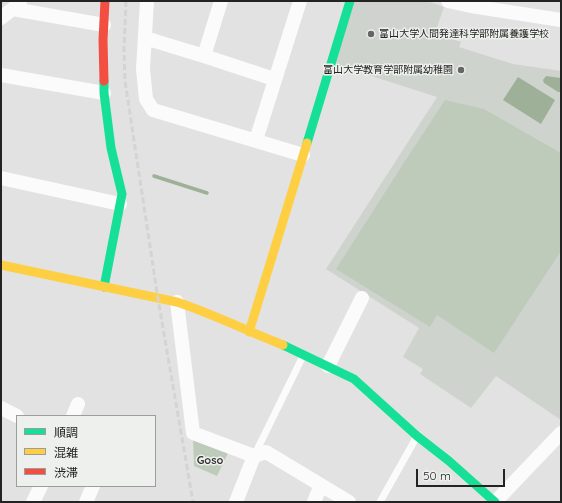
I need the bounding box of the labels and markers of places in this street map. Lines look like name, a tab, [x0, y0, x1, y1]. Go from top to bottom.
place label: 富山大学人間発達科学部附属養護学校	[379, 28, 549, 40]
marker: 富山大学人間発達科学部附属養護学校	[366, 29, 376, 39]
place label: 富山大学教育学部附属幼稚園	[323, 64, 453, 76]
marker: 富山大学教育学部附属幼稚園	[456, 65, 466, 75]

